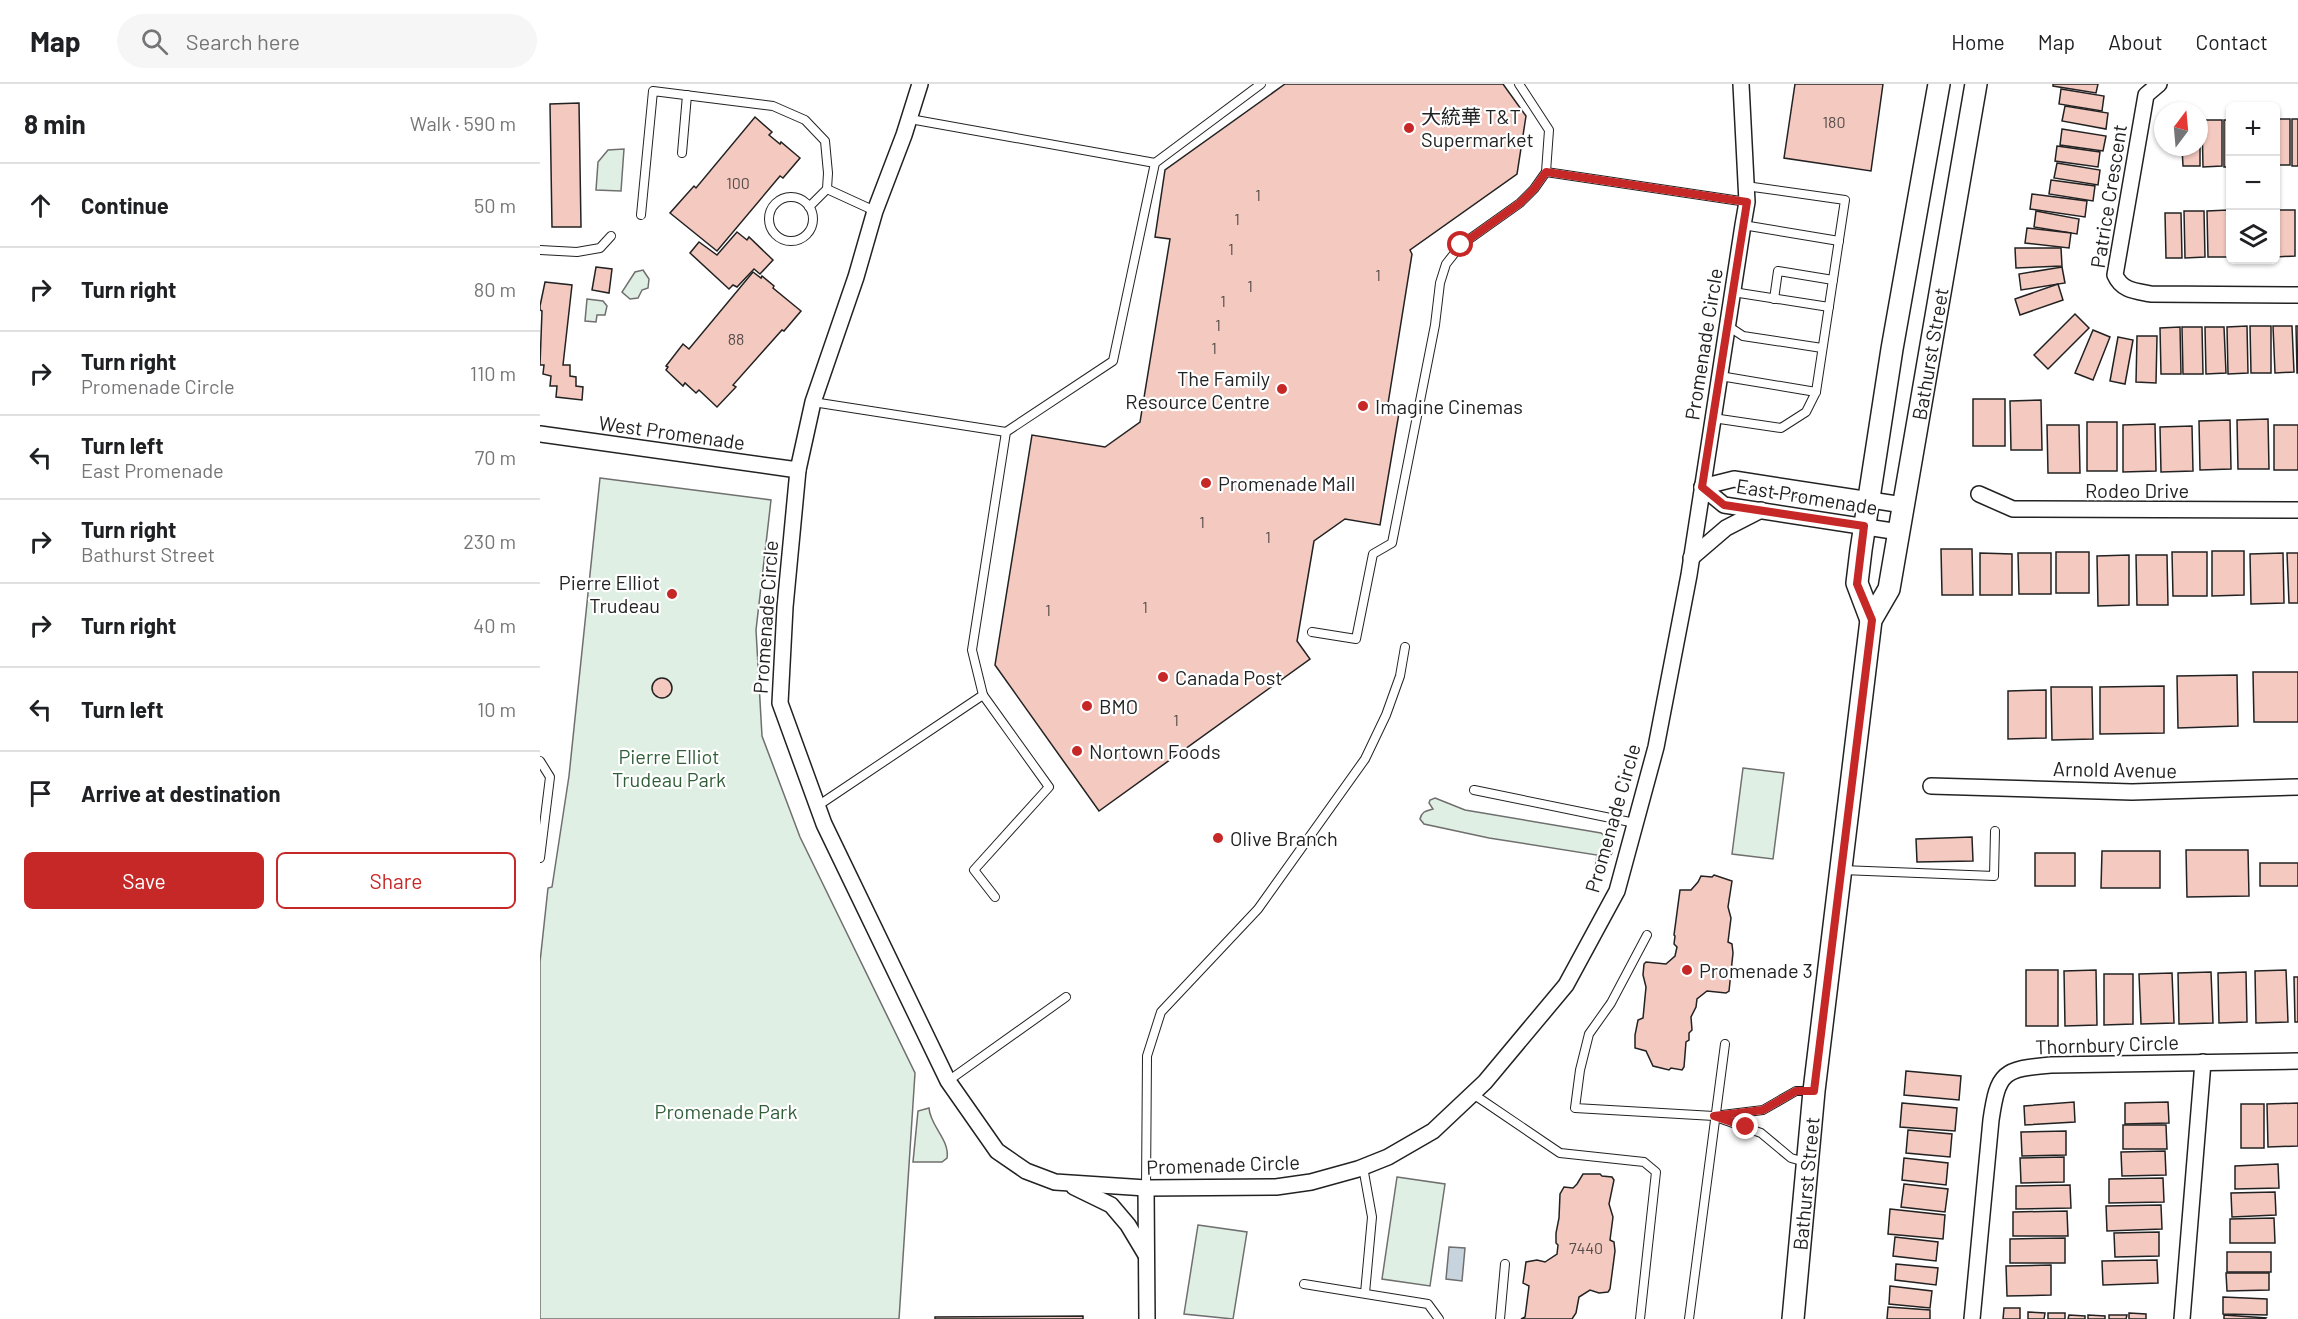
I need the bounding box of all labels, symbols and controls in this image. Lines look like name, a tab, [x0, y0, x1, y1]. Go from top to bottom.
search box	[117, 14, 537, 68]
text: Map	[30, 24, 81, 58]
icon: search	[138, 25, 171, 58]
text: Search here	[186, 28, 300, 54]
text: Home	[1951, 29, 2005, 54]
text: Map	[2038, 29, 2075, 54]
text: About	[2108, 29, 2163, 54]
text: Contact	[2196, 29, 2268, 54]
north arrow	[2154, 102, 2208, 156]
map controls	[2226, 102, 2280, 264]
button: +	[2226, 102, 2280, 156]
place label: 大統華 T&T Supermarket	[1421, 104, 1534, 151]
text: 8 min	[24, 108, 86, 139]
text: Walk · 590 m	[410, 111, 516, 135]
house number: 180	[1823, 112, 1845, 131]
marker: 大統華 T&T Supermarket	[1402, 121, 1416, 135]
street label: Patrice Crescent	[2085, 122, 2131, 270]
button: −	[2226, 156, 2280, 210]
house number: 100	[726, 173, 750, 192]
house number: 1	[1255, 185, 1261, 204]
icon: ahead	[24, 189, 57, 222]
text: Continue	[81, 192, 169, 218]
text: 50 m	[474, 193, 516, 217]
house number: 1	[1234, 209, 1240, 228]
button: layers	[2226, 210, 2280, 264]
route start	[1447, 231, 1473, 257]
house number: 1	[1228, 239, 1234, 258]
house number: 1	[1375, 265, 1381, 284]
street label: Promenade Circle	[1679, 266, 1727, 422]
icon: right	[24, 273, 57, 306]
text: Turn right	[81, 276, 176, 302]
house number: 1	[1247, 276, 1253, 295]
text: 80 m	[474, 277, 516, 301]
street label: Bathurst Street	[1906, 286, 1953, 422]
house number: 1	[1220, 291, 1226, 310]
house number: 1	[1215, 315, 1221, 334]
house number: 88	[728, 329, 744, 348]
house number: 1	[1211, 338, 1217, 357]
text: Turn right	[81, 348, 176, 374]
icon: right	[24, 357, 57, 390]
text: 110 m	[470, 361, 516, 385]
place label: The Family Resource Centre	[1125, 366, 1270, 413]
text: Promenade Circle	[81, 374, 235, 398]
marker: The Family Resource Centre	[1275, 382, 1289, 396]
place label: Imagine Cinemas	[1375, 394, 1523, 418]
marker: Imagine Cinemas	[1356, 399, 1370, 413]
street label: West Promenade	[597, 410, 747, 454]
text: Turn left	[81, 432, 164, 458]
icon: left	[24, 441, 57, 474]
text: 70 m	[475, 445, 516, 469]
text: East Promenade	[81, 458, 224, 482]
place label: Promenade Mall	[1218, 471, 1355, 495]
street label: East Promenade	[1735, 473, 1879, 519]
marker: Promenade Mall	[1199, 476, 1213, 490]
street label: Rodeo Drive	[2085, 478, 2189, 502]
house number: 1	[1199, 512, 1205, 531]
text: Turn right	[81, 516, 176, 542]
icon: right	[24, 525, 57, 558]
house number: 1	[1265, 527, 1271, 546]
text: 230 m	[463, 529, 516, 553]
street label: Promenade Circle	[748, 540, 782, 694]
text: Bathurst Street	[81, 542, 215, 566]
place label: Pierre Elliot Trudeau	[559, 570, 660, 617]
marker: Pierre Elliot Trudeau	[665, 587, 679, 601]
house number: 1	[1142, 597, 1148, 616]
house number: 1	[1045, 600, 1051, 619]
icon: right	[24, 609, 57, 642]
text: Turn right	[81, 612, 176, 638]
text: 40 m	[473, 613, 516, 637]
place label: Canada Post	[1175, 665, 1283, 689]
marker: Canada Post	[1156, 670, 1170, 684]
icon: left	[24, 693, 57, 726]
place label: BMO	[1099, 694, 1138, 718]
text: Turn left	[81, 696, 164, 722]
text: 10 m	[477, 697, 516, 721]
marker: BMO	[1080, 699, 1094, 713]
house number: 1	[1173, 710, 1179, 729]
place label: Nortown Foods	[1089, 739, 1221, 763]
street label: Promenade Circle	[1579, 741, 1645, 895]
park label: Pierre Elliot Trudeau Park	[612, 744, 726, 791]
marker: Nortown Foods	[1070, 744, 1084, 758]
street label: Arnold Avenue	[2053, 756, 2177, 782]
icon: arrive	[24, 777, 57, 810]
text: Arrive at destination	[81, 780, 280, 806]
place label: Olive Branch	[1230, 826, 1338, 850]
marker: Olive Branch	[1211, 831, 1225, 845]
button: Save	[24, 852, 264, 909]
button: Share	[276, 852, 516, 909]
place label: Promenade 3	[1699, 958, 1813, 982]
marker: Promenade 3	[1680, 963, 1694, 977]
street label: Thornbury Circle	[2035, 1029, 2179, 1059]
park label: Promenade Park	[655, 1099, 797, 1123]
route end	[1732, 1113, 1758, 1139]
street label: Bathurst Street	[1787, 1116, 1824, 1251]
street label: Promenade Circle	[1146, 1149, 1300, 1179]
house number: 7440	[1569, 1238, 1603, 1257]

